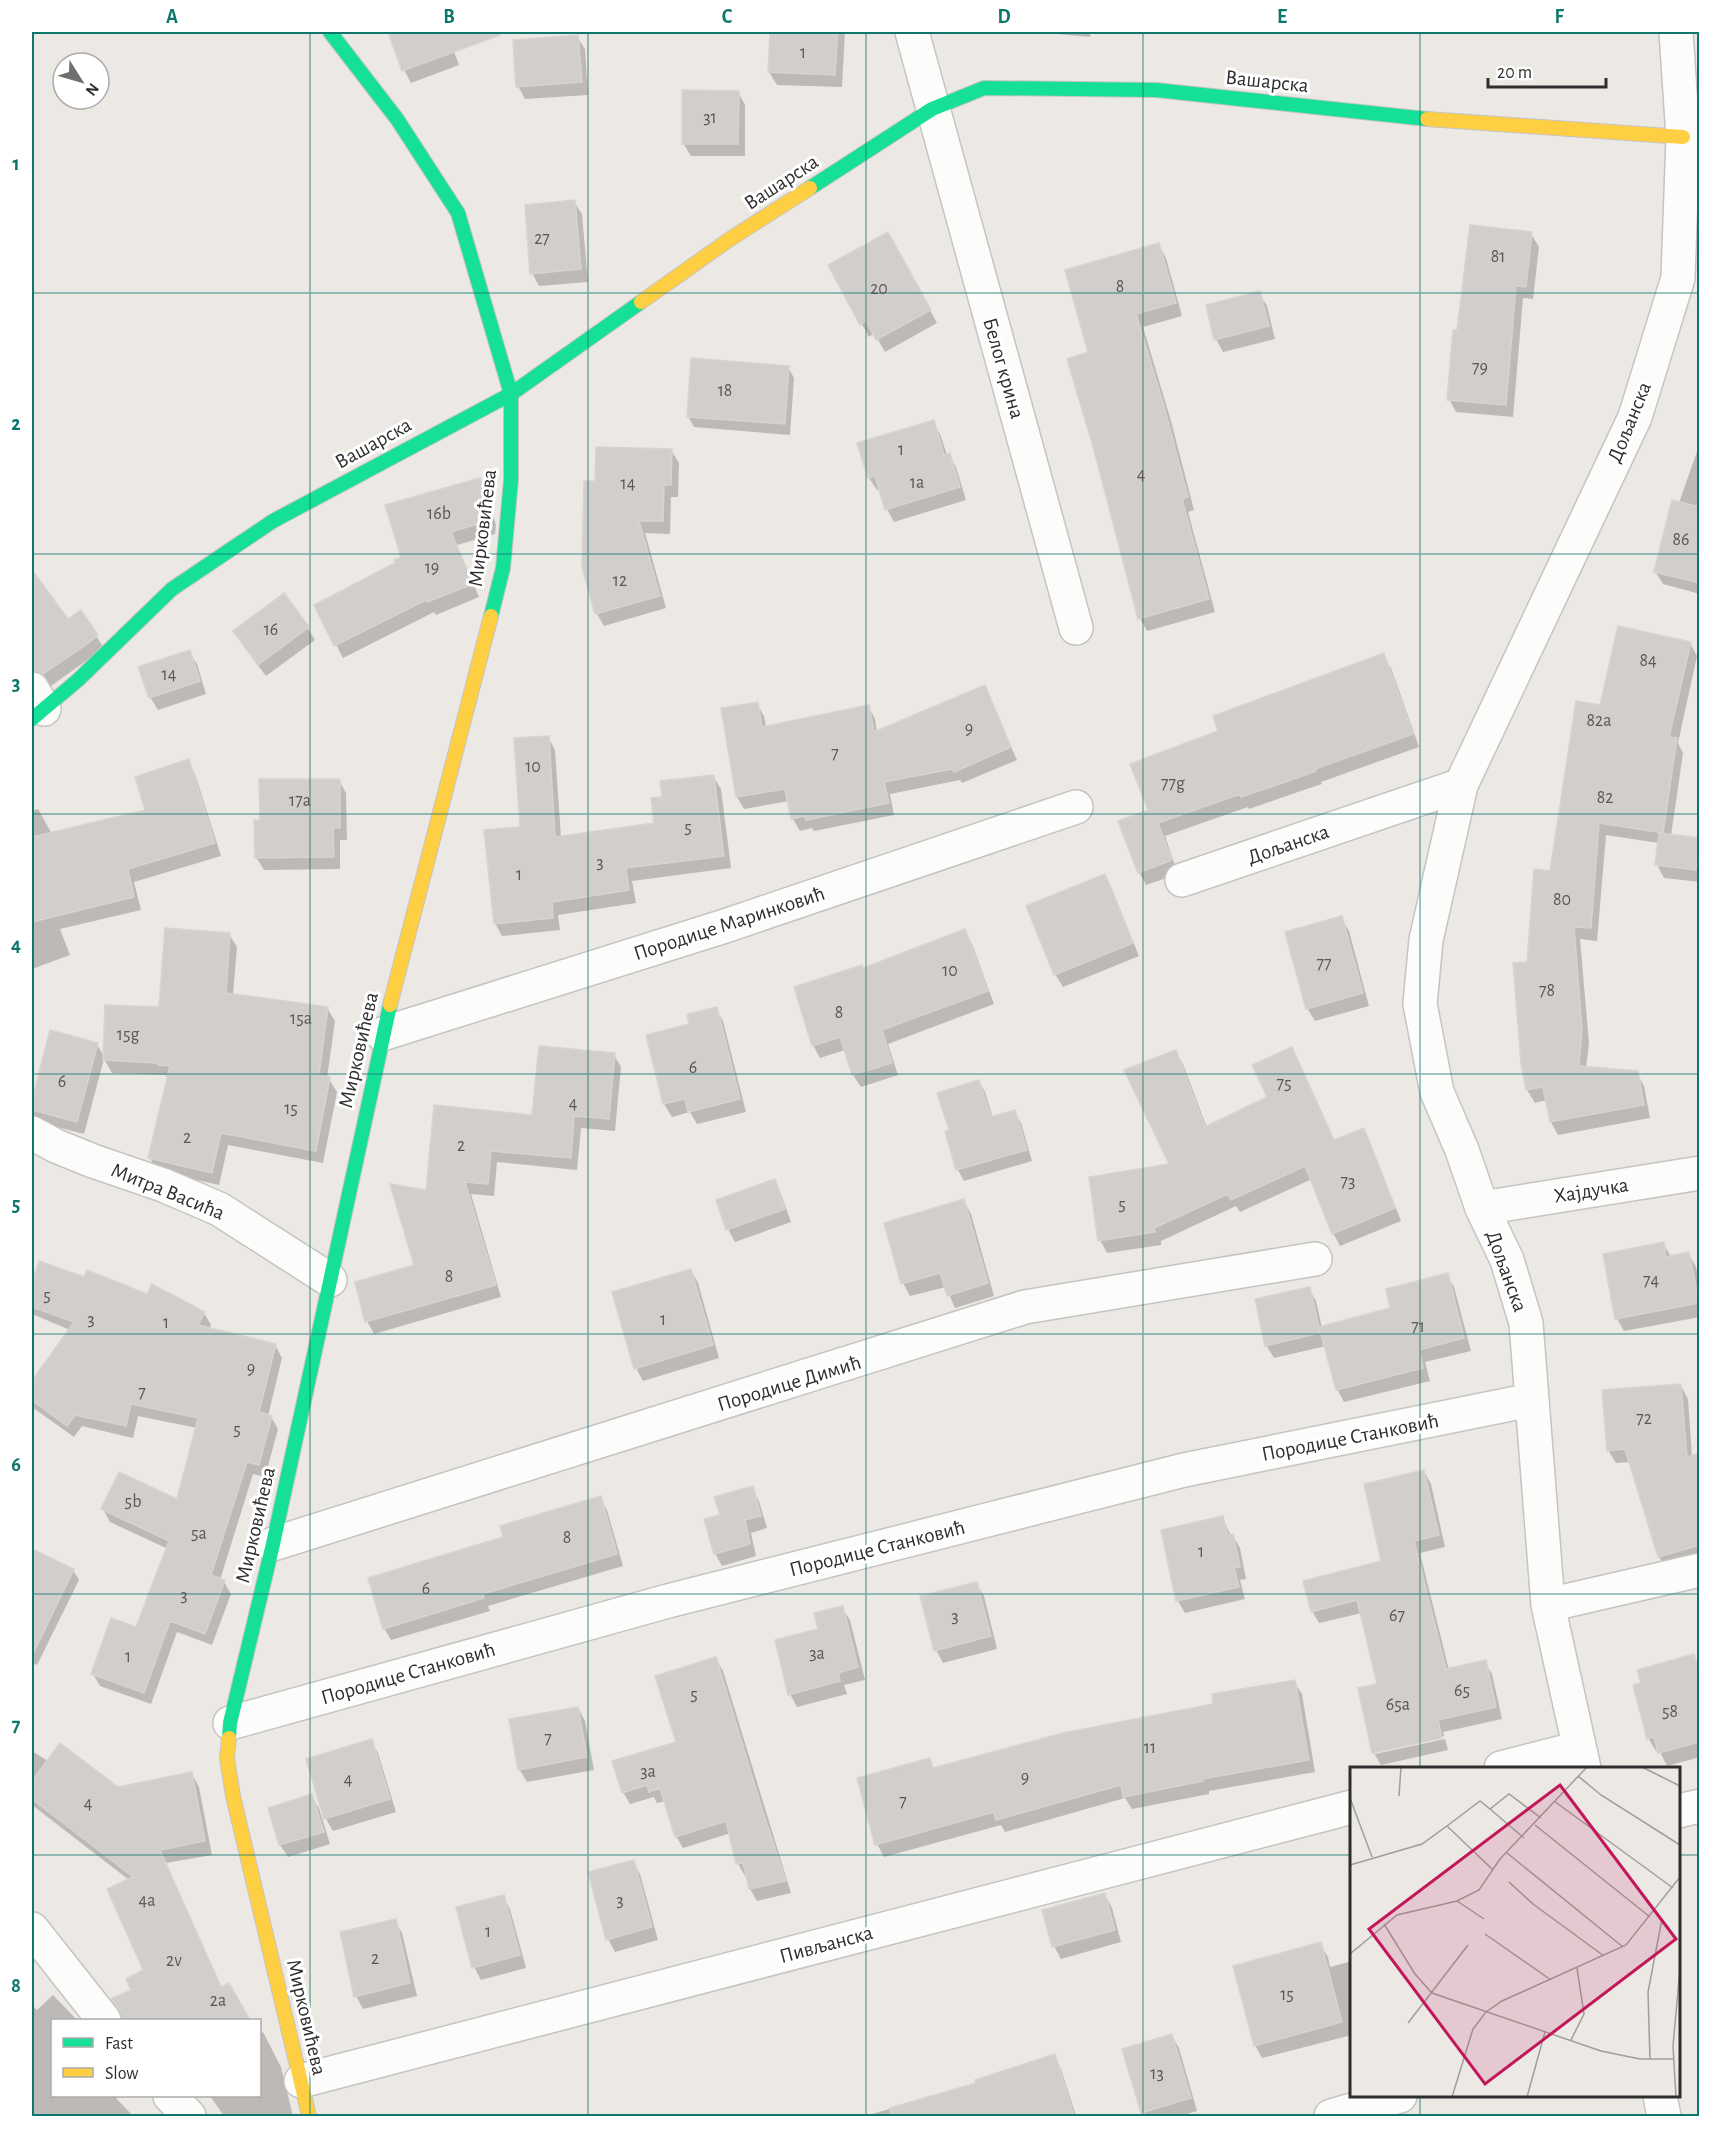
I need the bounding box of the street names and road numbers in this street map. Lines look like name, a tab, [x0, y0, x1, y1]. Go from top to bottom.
street label: Вашарска	[1224, 67, 1310, 96]
street label: Вашарска	[741, 151, 822, 214]
street label: Белог крина	[979, 315, 1028, 421]
street label: Дољанска	[1604, 379, 1655, 465]
street label: Вашарска	[332, 414, 415, 473]
street label: Мирковићева	[465, 468, 500, 588]
street label: Дољанска	[1245, 821, 1332, 868]
street label: Породице Маринковић	[631, 883, 827, 964]
street label: Мирковићева	[335, 990, 382, 1110]
street label: Митра Васића	[108, 1159, 228, 1224]
street label: Хајдучка	[1552, 1174, 1630, 1207]
street label: Дољанска	[1482, 1228, 1531, 1315]
street label: Породице Димић	[715, 1352, 864, 1415]
street label: Породице Станковић	[1260, 1410, 1441, 1465]
street label: Мирковићева	[232, 1465, 279, 1585]
street label: Породице Станковић	[787, 1517, 967, 1580]
street label: Породице Станковић	[319, 1639, 498, 1708]
street label: Пивљанска	[777, 1922, 875, 1967]
street label: Мирковићева	[283, 1957, 330, 2078]

